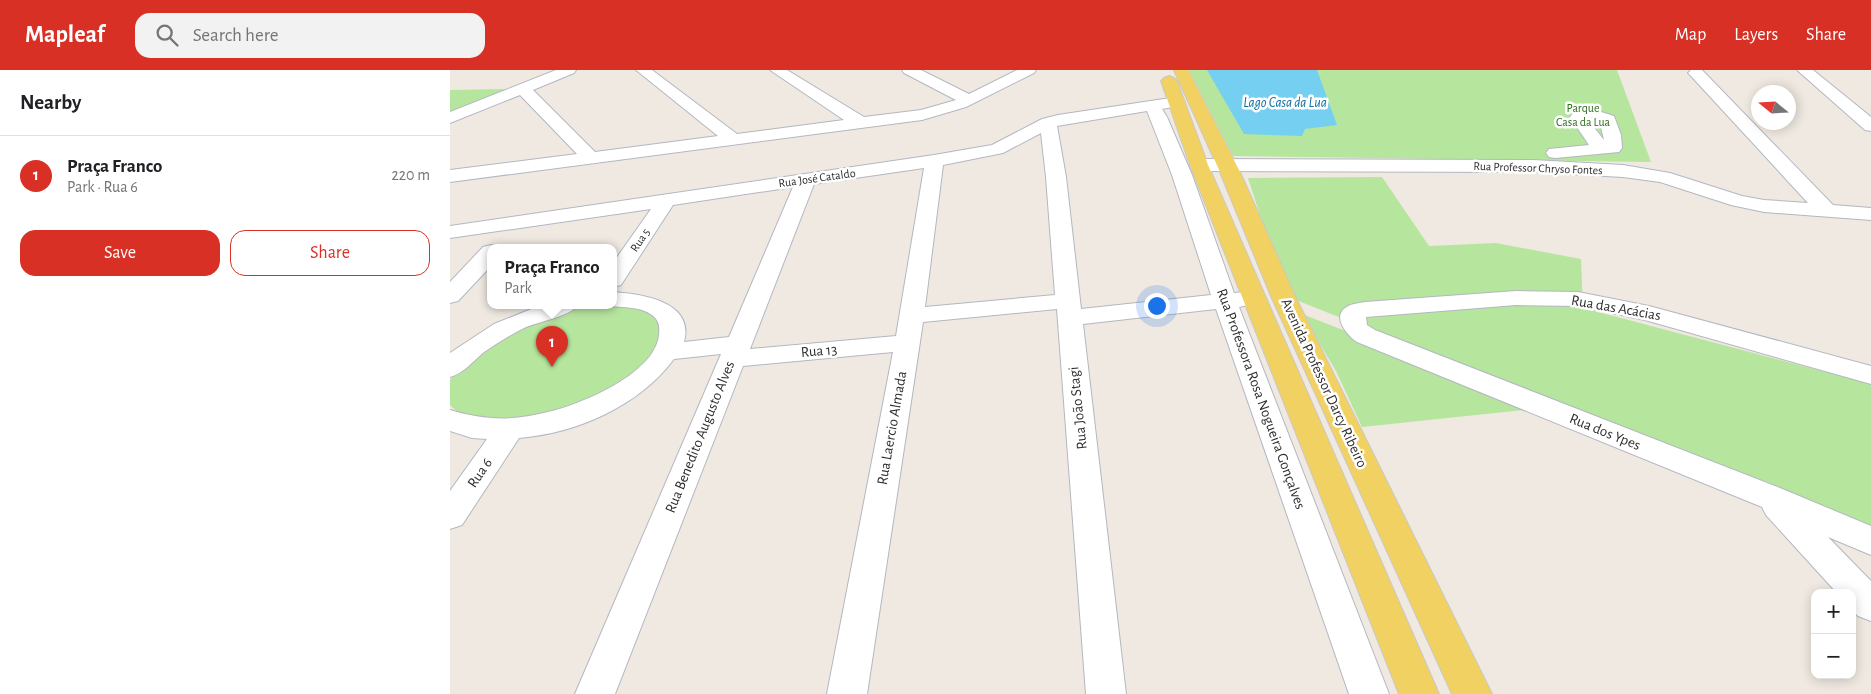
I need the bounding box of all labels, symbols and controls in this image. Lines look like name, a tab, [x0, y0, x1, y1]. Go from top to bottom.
search box	[135, 13, 485, 58]
icon: search	[153, 21, 181, 49]
text: Mapleaf	[25, 23, 105, 47]
text: Search here	[193, 26, 279, 45]
text: Map	[1675, 26, 1706, 44]
text: Layers	[1734, 26, 1778, 44]
text: Share	[1806, 26, 1846, 44]
north arrow	[1751, 85, 1796, 130]
text: Nearby	[20, 92, 81, 113]
water label: Lago Casa da Lua	[1243, 96, 1327, 110]
park label: Parque Casa da Lua	[1556, 102, 1611, 128]
text: Praça Franco	[67, 157, 162, 176]
street label: Rua Professor Chryso Fontes	[1473, 160, 1603, 177]
text: 1	[33, 167, 39, 183]
text: 220 m	[392, 167, 430, 183]
street label: Rua José Cataldo	[778, 167, 856, 189]
text: Park · Rua 6	[67, 179, 138, 195]
street label: Rua 5	[628, 226, 652, 254]
button: Save	[20, 230, 220, 276]
button: Share	[230, 230, 430, 276]
popup	[487, 244, 617, 309]
text: Praça Franco	[504, 258, 600, 277]
text: Park	[504, 280, 532, 296]
street label: Rua Professora Rosa Nogueira Gonçalves	[1214, 287, 1308, 511]
your location	[1144, 293, 1170, 319]
street label: Rua das Acácias	[1570, 293, 1662, 323]
street label: Avenida Professor Darcy Ribeiro	[1278, 296, 1370, 470]
pin: 1	[536, 326, 568, 367]
street label: Rua 13	[800, 342, 838, 360]
street label: Rua Benedito Augusto Alves	[663, 359, 737, 515]
street label: Rua João Stagi	[1066, 366, 1090, 450]
street label: Rua Laercio Almada	[875, 370, 909, 486]
street label: Rua dos Ypes	[1567, 411, 1643, 453]
street label: Rua 6	[465, 455, 495, 491]
map controls	[1811, 589, 1856, 679]
button: +	[1811, 589, 1856, 634]
button: −	[1811, 634, 1856, 679]

